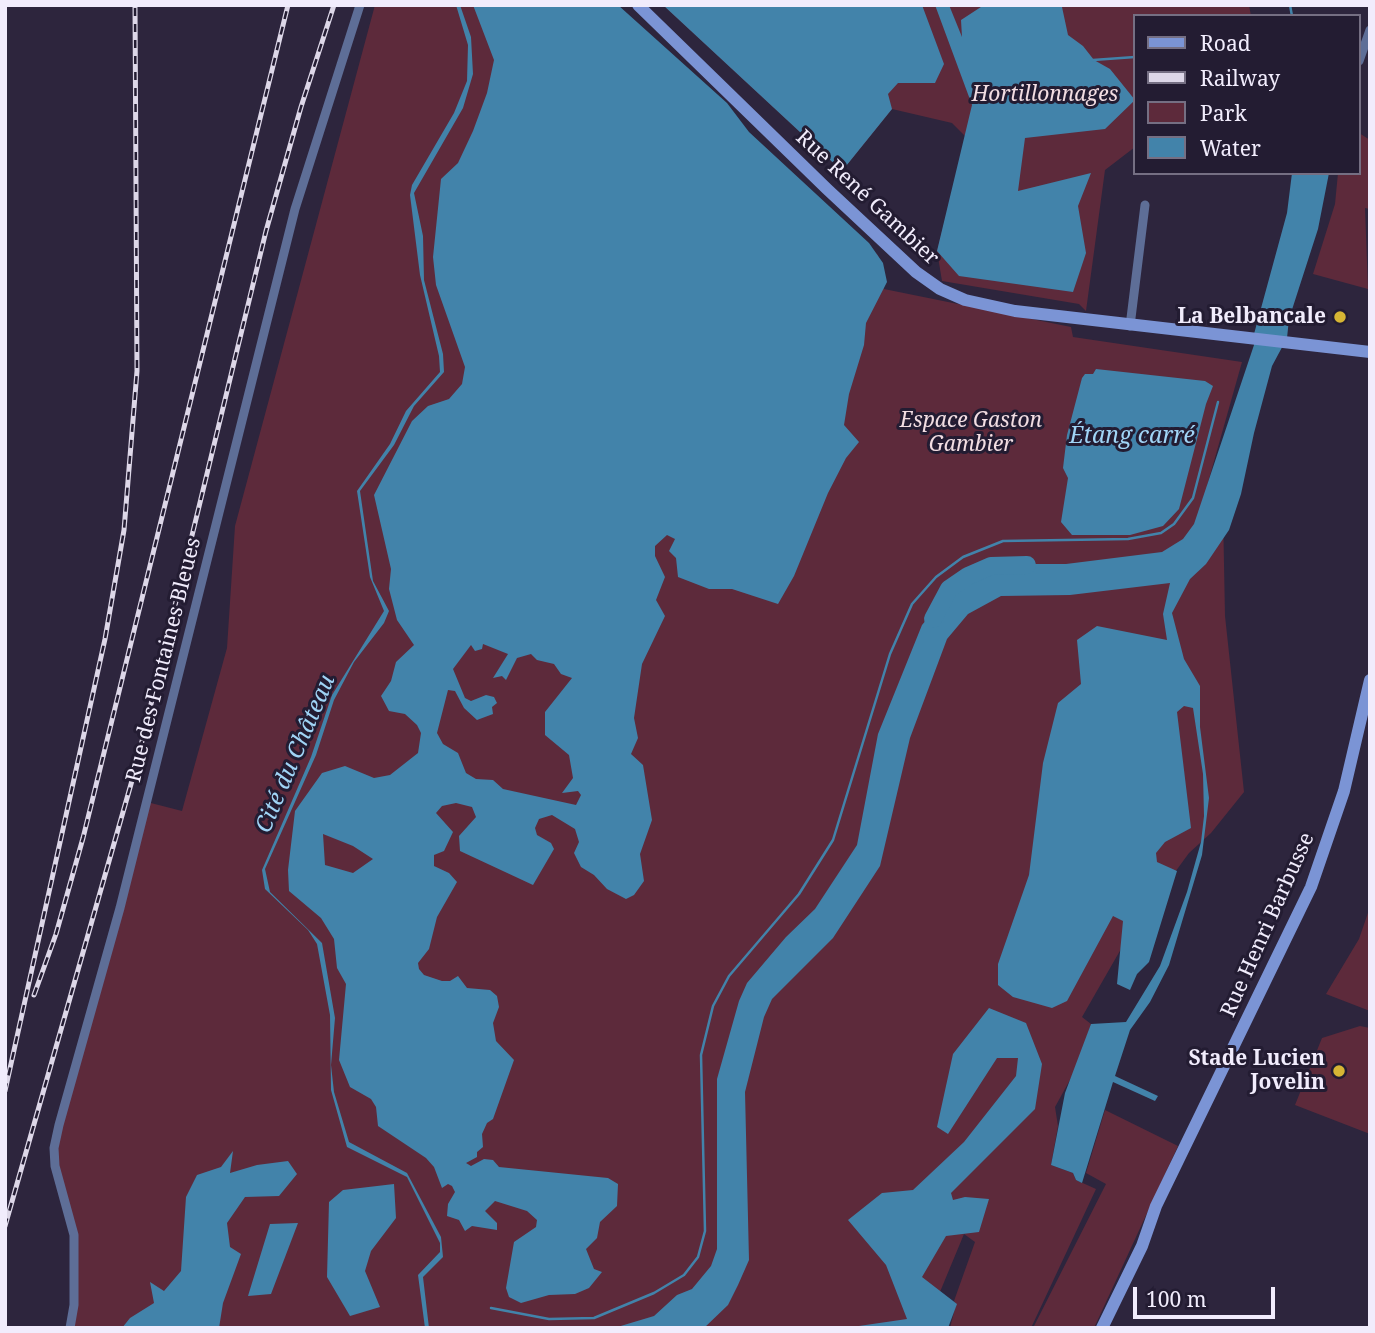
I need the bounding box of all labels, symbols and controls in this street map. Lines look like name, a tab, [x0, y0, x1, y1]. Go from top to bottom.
legend	[1134, 14, 1361, 175]
text: Road	[1200, 29, 1251, 57]
text: Railway	[1200, 64, 1280, 92]
park label: Hortillonnages	[972, 82, 1118, 108]
text: Park	[1200, 99, 1247, 127]
street label: Rue René Gambier	[790, 125, 944, 271]
text: Water	[1200, 134, 1261, 162]
place label: La Belbancale	[1177, 304, 1326, 330]
marker: La Belbancale	[1332, 309, 1348, 325]
park label: Espace Gaston Gambier	[900, 408, 1042, 458]
water label: Étang carré	[1069, 422, 1195, 450]
street label: Rue des Fontaines Bleues	[121, 535, 207, 785]
water label: Cité du Château	[250, 671, 342, 837]
street label: Rue Henri Barbusse	[1216, 829, 1320, 1021]
place label: Stade Lucien Jovelin	[1188, 1046, 1325, 1096]
marker: Stade Lucien Jovelin	[1331, 1063, 1347, 1079]
scale bar	[1137, 1274, 1279, 1318]
text: 100 m	[1146, 1285, 1207, 1313]

